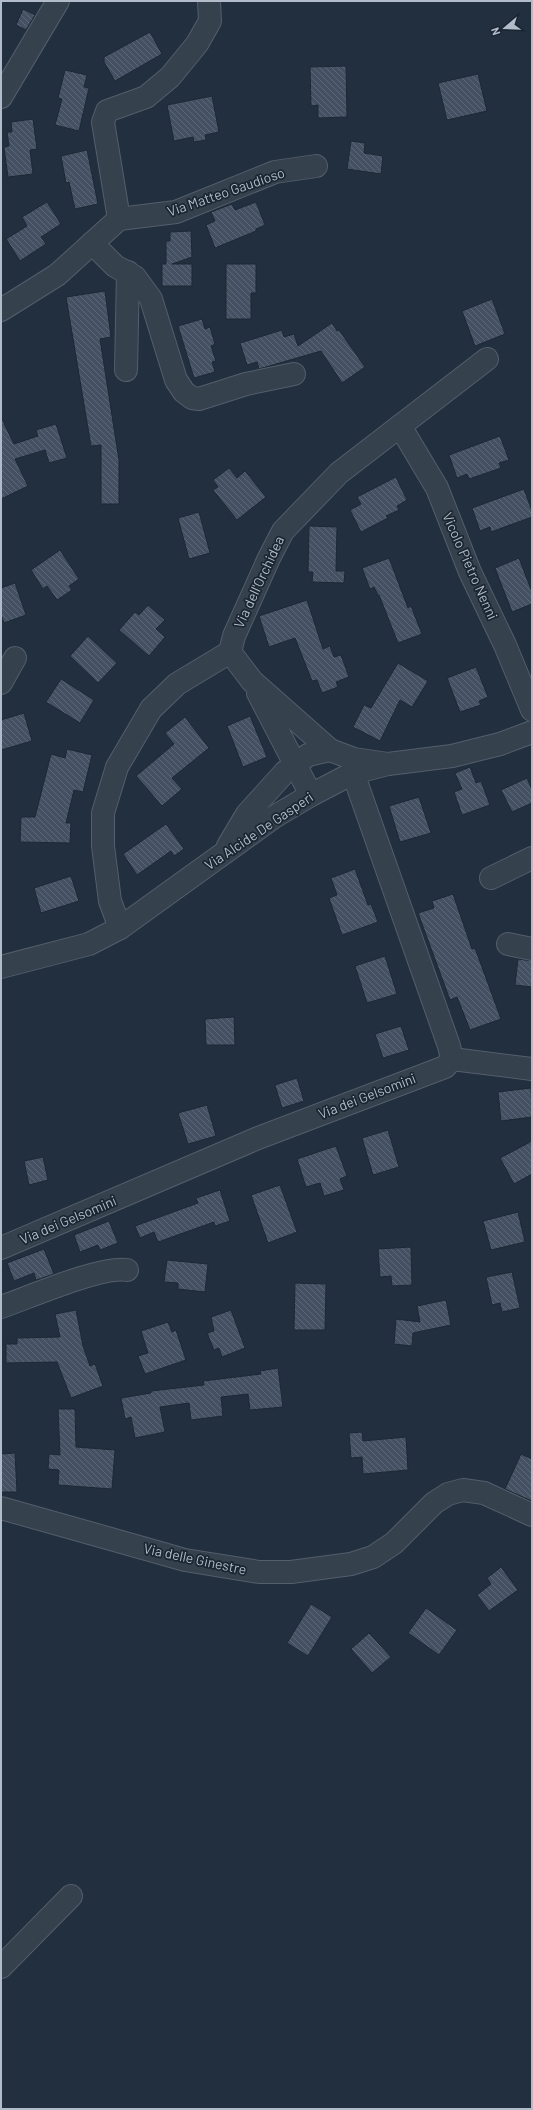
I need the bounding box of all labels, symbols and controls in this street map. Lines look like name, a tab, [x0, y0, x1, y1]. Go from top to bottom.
north arrow	[485, 8, 525, 48]
text: N	[488, 26, 502, 37]
street label: Via Matteo Gaudioso	[165, 163, 287, 220]
street label: Vicolo Pietro Nenni	[439, 509, 502, 622]
street label: Via dell'Orchidea	[230, 533, 287, 630]
street label: Via Alcide De Gasperi	[201, 788, 316, 873]
street label: Via dei Gelsomini	[316, 1069, 418, 1122]
street label: Via dei Gelsomini	[17, 1192, 119, 1248]
street label: Via delle Ginestre	[142, 1539, 248, 1578]

